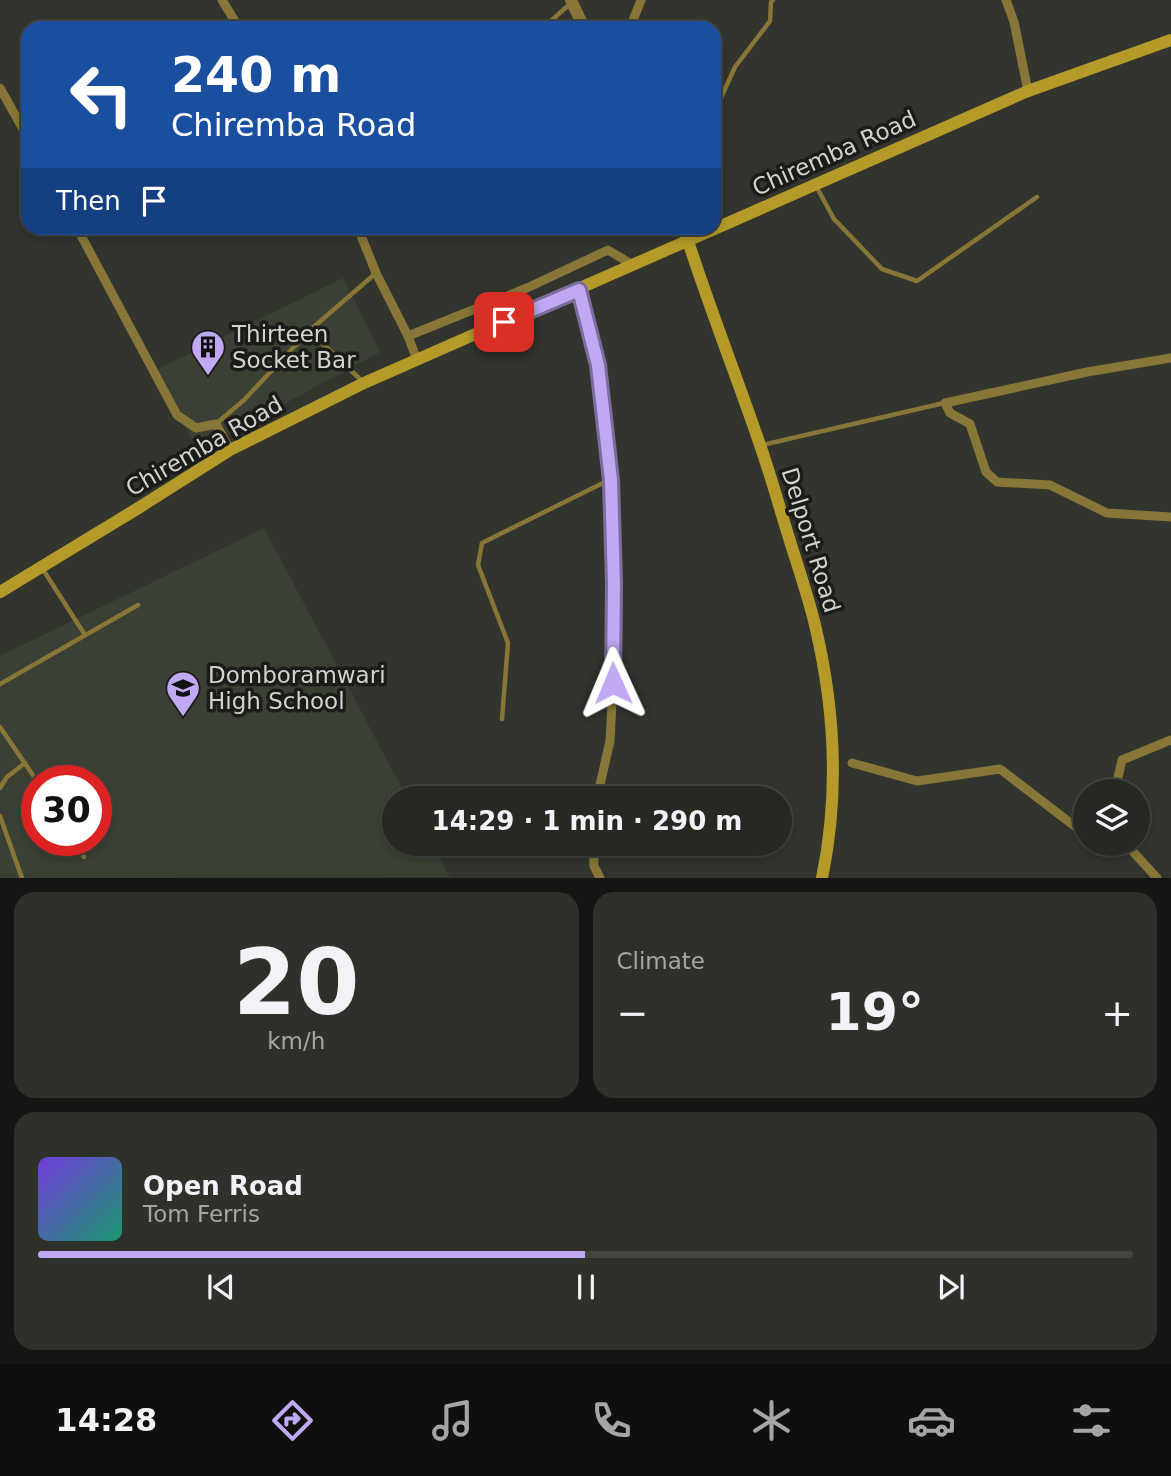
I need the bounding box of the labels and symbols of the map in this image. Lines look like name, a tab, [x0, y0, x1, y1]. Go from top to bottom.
street label: Chiremba Road	[748, 105, 920, 201]
pin	[474, 292, 534, 352]
place label: Thirteen Socket Bar	[231, 321, 356, 373]
building icon: Thirteen Socket Bar	[189, 328, 227, 377]
street label: Chiremba Road	[121, 391, 287, 501]
street label: Delport Road	[777, 464, 845, 616]
position arrow	[576, 646, 650, 720]
place label: Domboramwari High School	[208, 662, 386, 714]
school or university icon: Domboramwari High School	[164, 669, 202, 718]
speed limit sign: 30	[21, 765, 112, 856]

